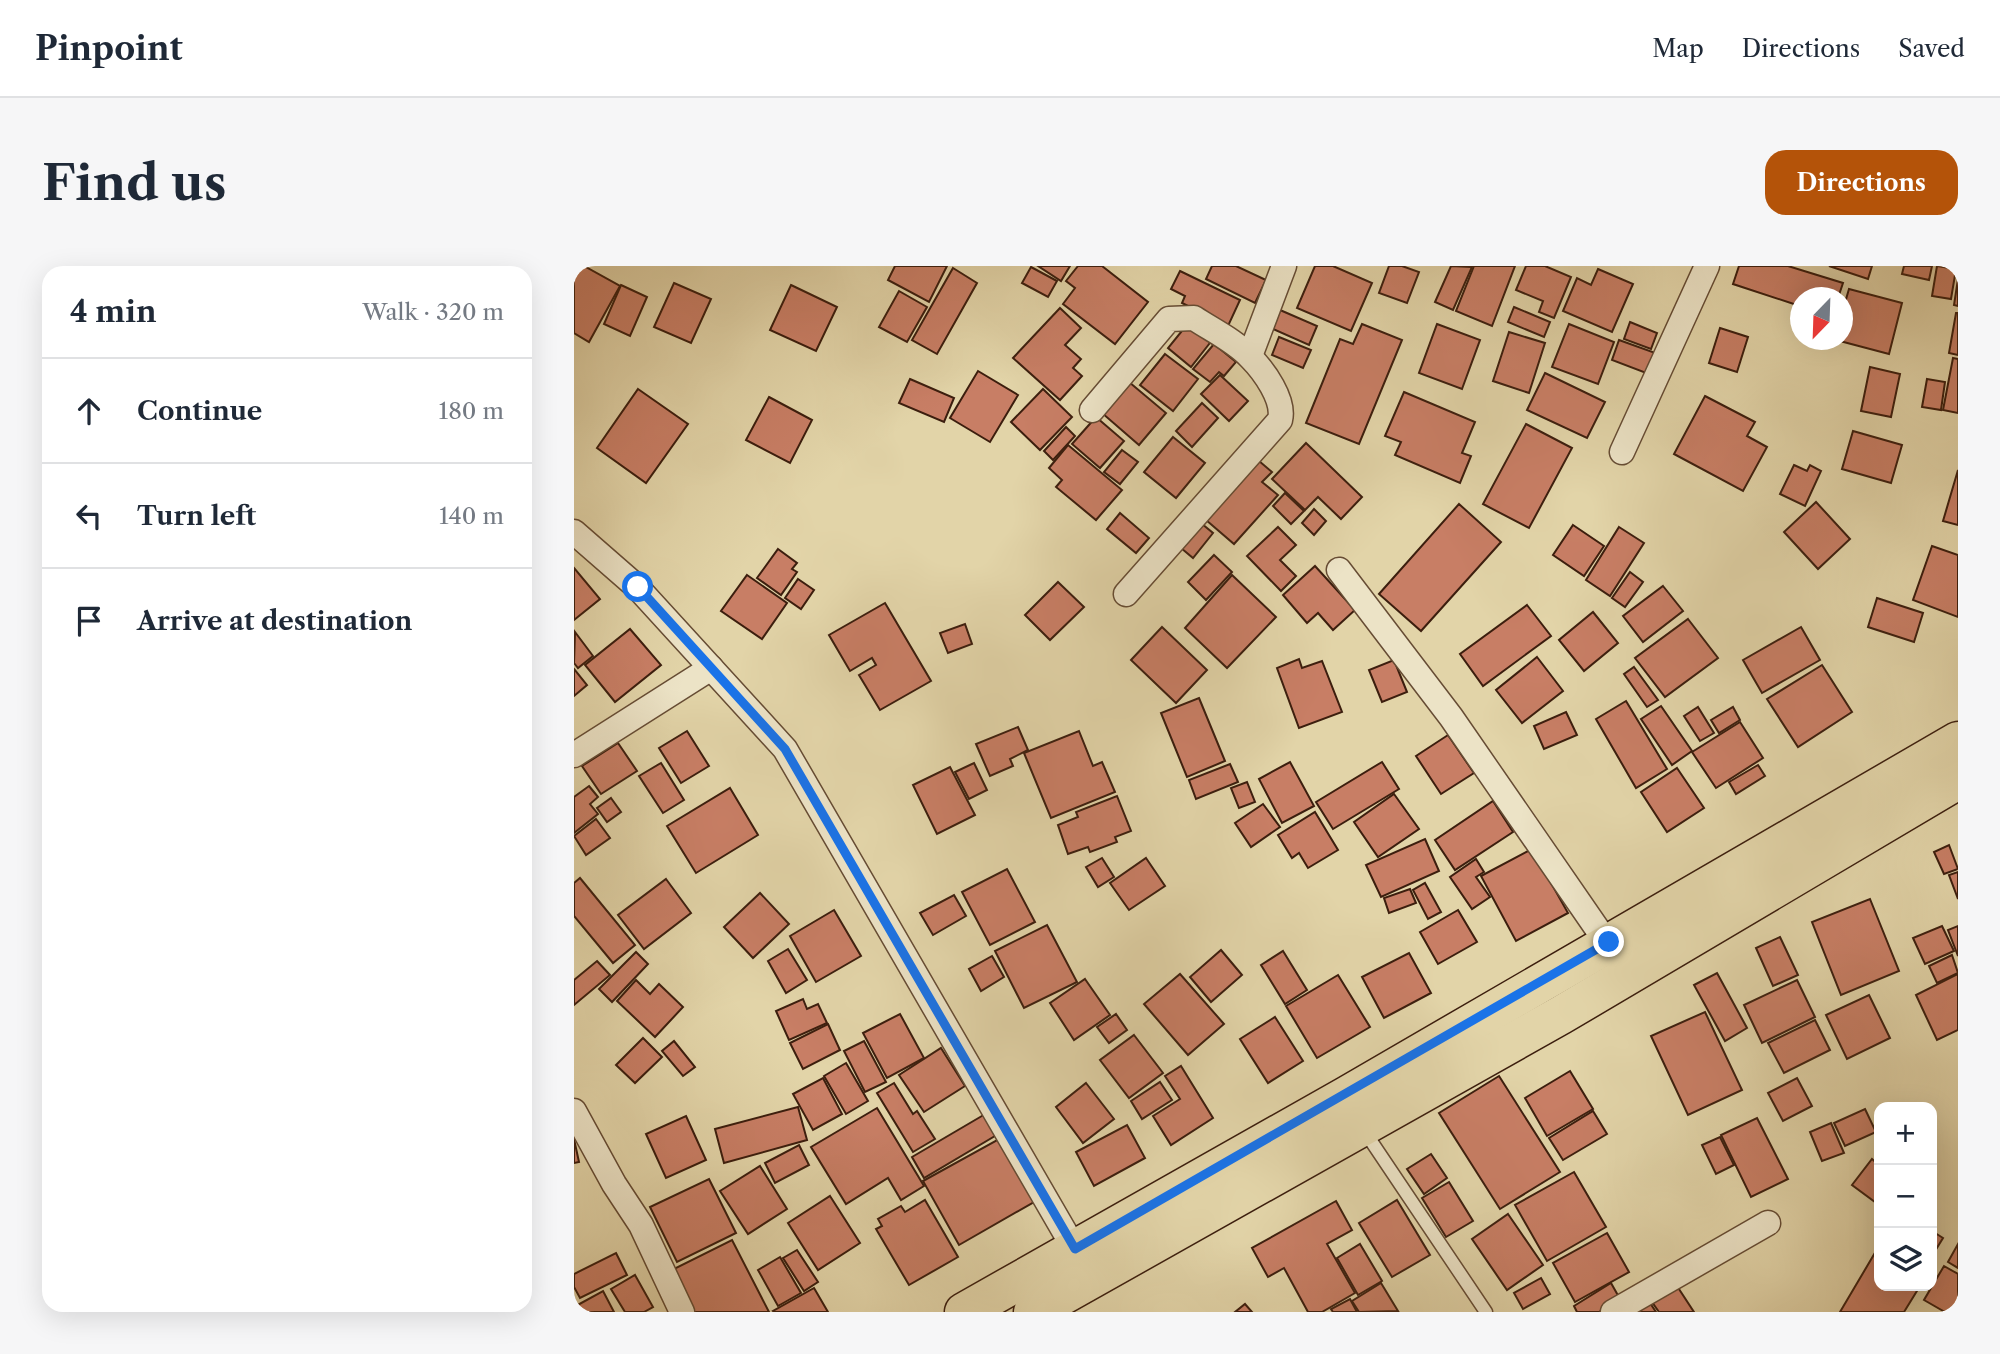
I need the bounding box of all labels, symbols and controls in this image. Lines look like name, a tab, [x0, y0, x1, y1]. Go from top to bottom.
text: Pinpoint	[35, 28, 183, 69]
text: Map	[1652, 34, 1704, 63]
text: Directions	[1742, 34, 1860, 63]
text: Saved	[1898, 34, 1965, 63]
button: Directions	[1765, 150, 1958, 215]
text: Find us	[42, 152, 226, 213]
north arrow	[1790, 287, 1853, 350]
text: 4 min	[70, 293, 156, 330]
text: Walk · 320 m	[362, 298, 504, 326]
icon: ahead	[70, 392, 108, 430]
text: Continue	[137, 395, 262, 427]
text: 180 m	[439, 397, 504, 425]
icon: left	[70, 497, 108, 535]
text: Turn left	[137, 500, 256, 532]
text: 140 m	[439, 502, 504, 530]
route start	[622, 571, 653, 602]
icon: arrive	[70, 602, 108, 640]
text: Arrive at destination	[137, 605, 412, 637]
route end	[1593, 926, 1624, 957]
map controls	[1874, 1102, 1937, 1291]
button: +	[1874, 1102, 1937, 1165]
button: −	[1874, 1165, 1937, 1228]
button: layers	[1874, 1228, 1937, 1291]

